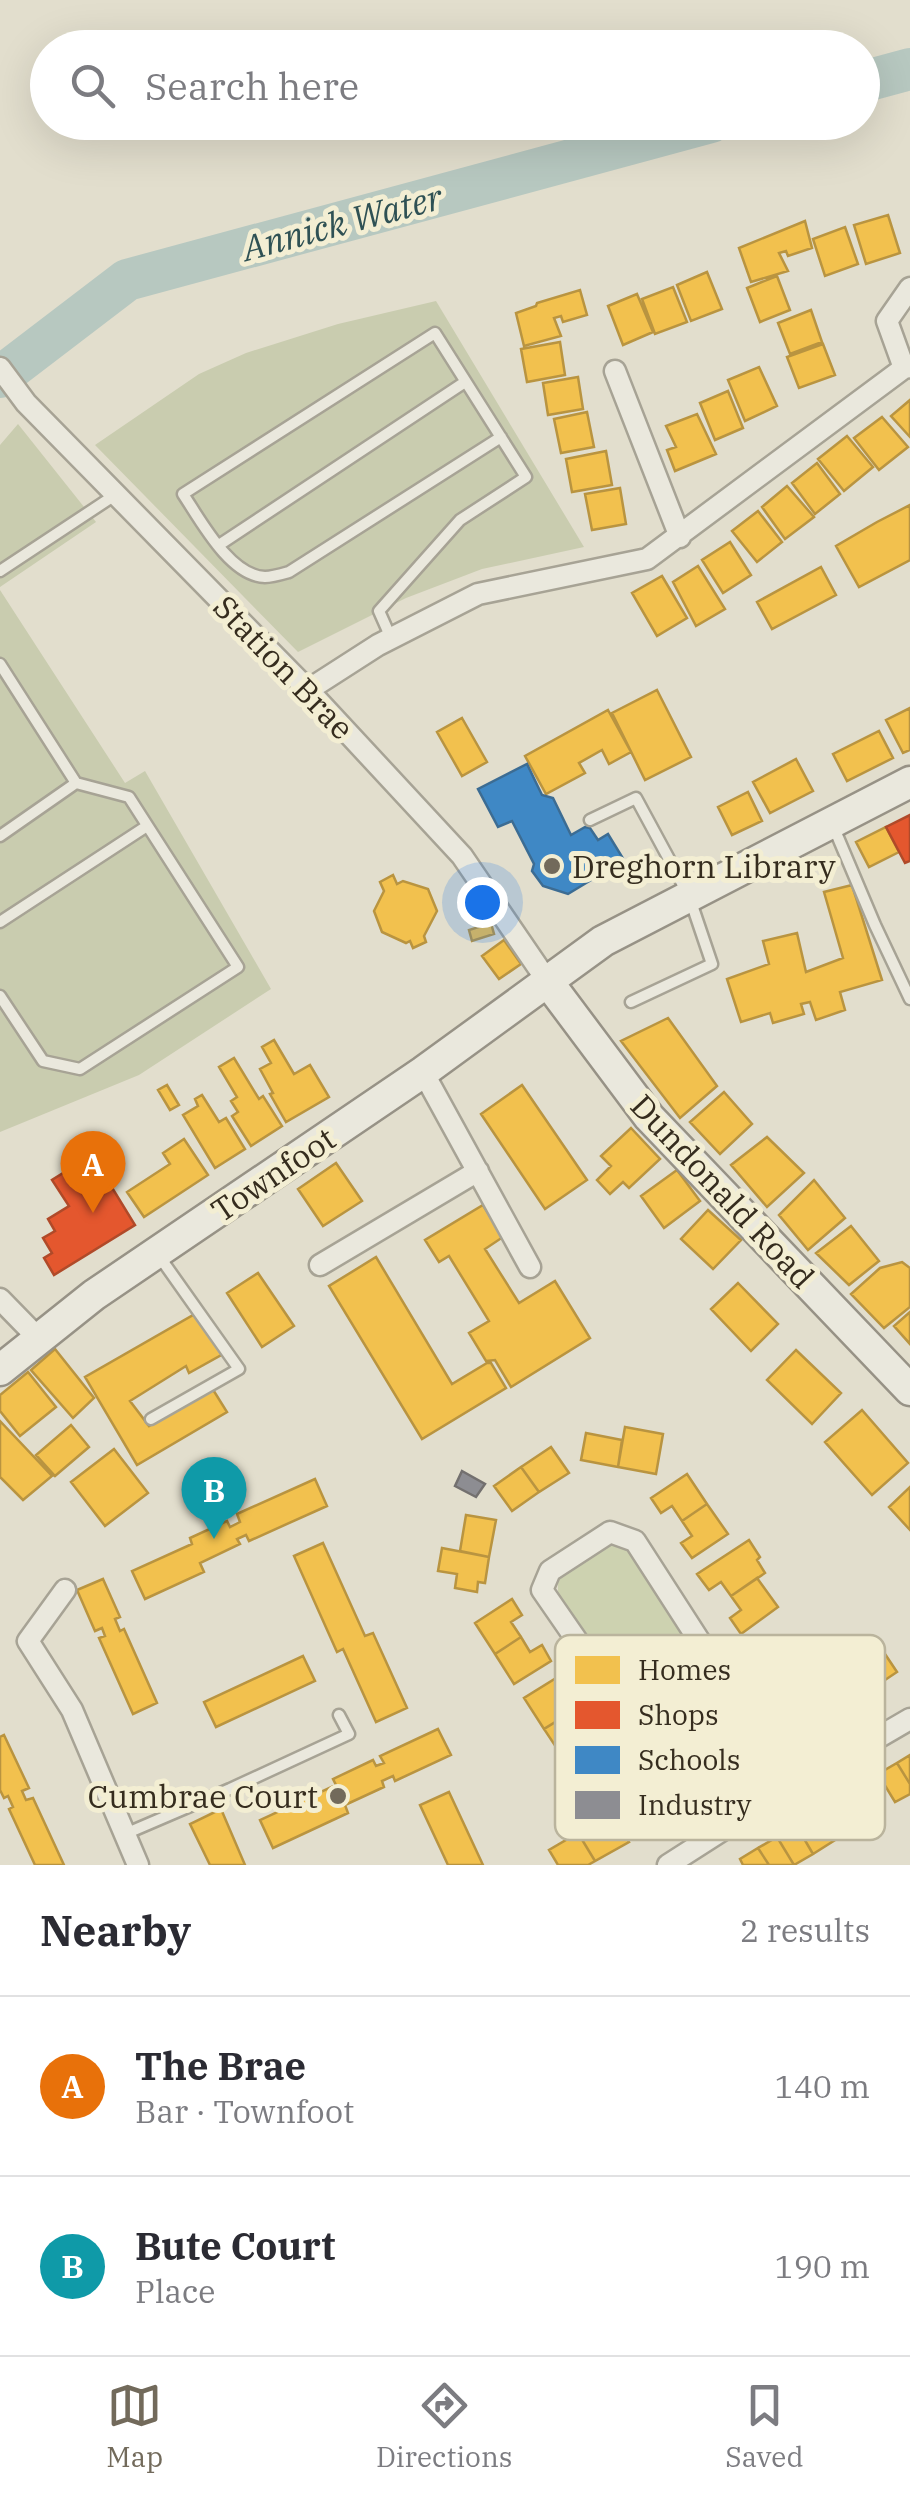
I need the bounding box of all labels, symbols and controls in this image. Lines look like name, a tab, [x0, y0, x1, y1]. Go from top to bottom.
search box	[30, 30, 880, 140]
icon: search	[65, 58, 120, 113]
text: Search here	[145, 61, 359, 110]
water label: Annick Water	[235, 173, 449, 271]
street label: Station Brae	[205, 586, 363, 748]
place label: Dreghorn Library	[572, 845, 836, 887]
marker: Dreghorn Library	[541, 855, 563, 877]
your location	[457, 877, 508, 928]
street label: Dundonald Road	[622, 1085, 824, 1297]
street label: Townfoot	[203, 1117, 343, 1231]
pin: A	[61, 1130, 126, 1213]
pin: B	[182, 1456, 246, 1539]
legend	[555, 1635, 885, 1840]
text: Homes	[638, 1651, 731, 1688]
text: Shops	[638, 1696, 719, 1733]
text: Schools	[638, 1741, 740, 1778]
place label: Cumbrae Court	[87, 1775, 318, 1817]
marker: Cumbrae Court	[327, 1785, 349, 1807]
text: Industry	[638, 1786, 752, 1823]
text: Nearby	[40, 1903, 191, 1958]
text: 2 results	[740, 1909, 870, 1951]
text: The Brae	[135, 2041, 306, 2090]
text: A	[61, 2065, 84, 2107]
text: 140 m	[774, 2065, 870, 2107]
text: Bar · Townfoot	[135, 2090, 354, 2132]
text: Bute Court	[135, 2221, 336, 2270]
text: B	[61, 2245, 84, 2287]
text: 190 m	[774, 2245, 870, 2287]
text: Place	[135, 2270, 215, 2312]
tab: Map	[106, 2378, 163, 2475]
tab: Directions	[376, 2378, 512, 2475]
tab: Saved	[725, 2378, 804, 2475]

